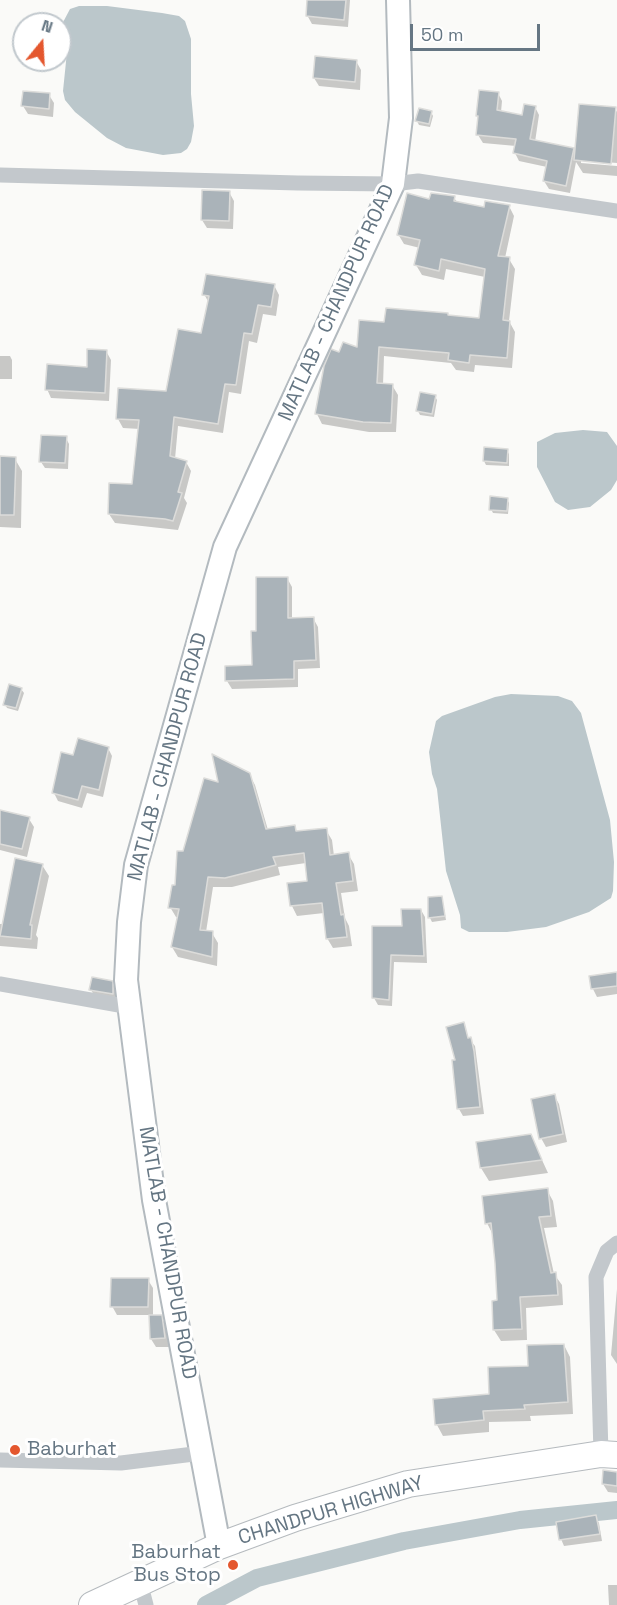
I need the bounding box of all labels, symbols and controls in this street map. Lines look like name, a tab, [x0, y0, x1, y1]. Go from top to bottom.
north arrow	[12, 12, 72, 72]
scale bar	[413, 12, 544, 50]
text: N	[39, 15, 55, 38]
text: 50 m	[421, 23, 463, 46]
street label: MATLAB - CHANDPUR ROAD	[274, 181, 400, 425]
street label: MATLAB - CHANDPUR ROAD	[123, 630, 213, 884]
street label: MATLAB - CHANDPUR ROAD	[133, 1125, 201, 1381]
place label: Baburhat	[27, 1438, 117, 1462]
marker: Baburhat	[8, 1443, 22, 1457]
street label: CHANDPUR HIGHWAY	[235, 1471, 427, 1551]
place label: Baburhat Bus Stop	[131, 1541, 221, 1588]
marker: Baburhat Bus Stop	[226, 1558, 240, 1572]

